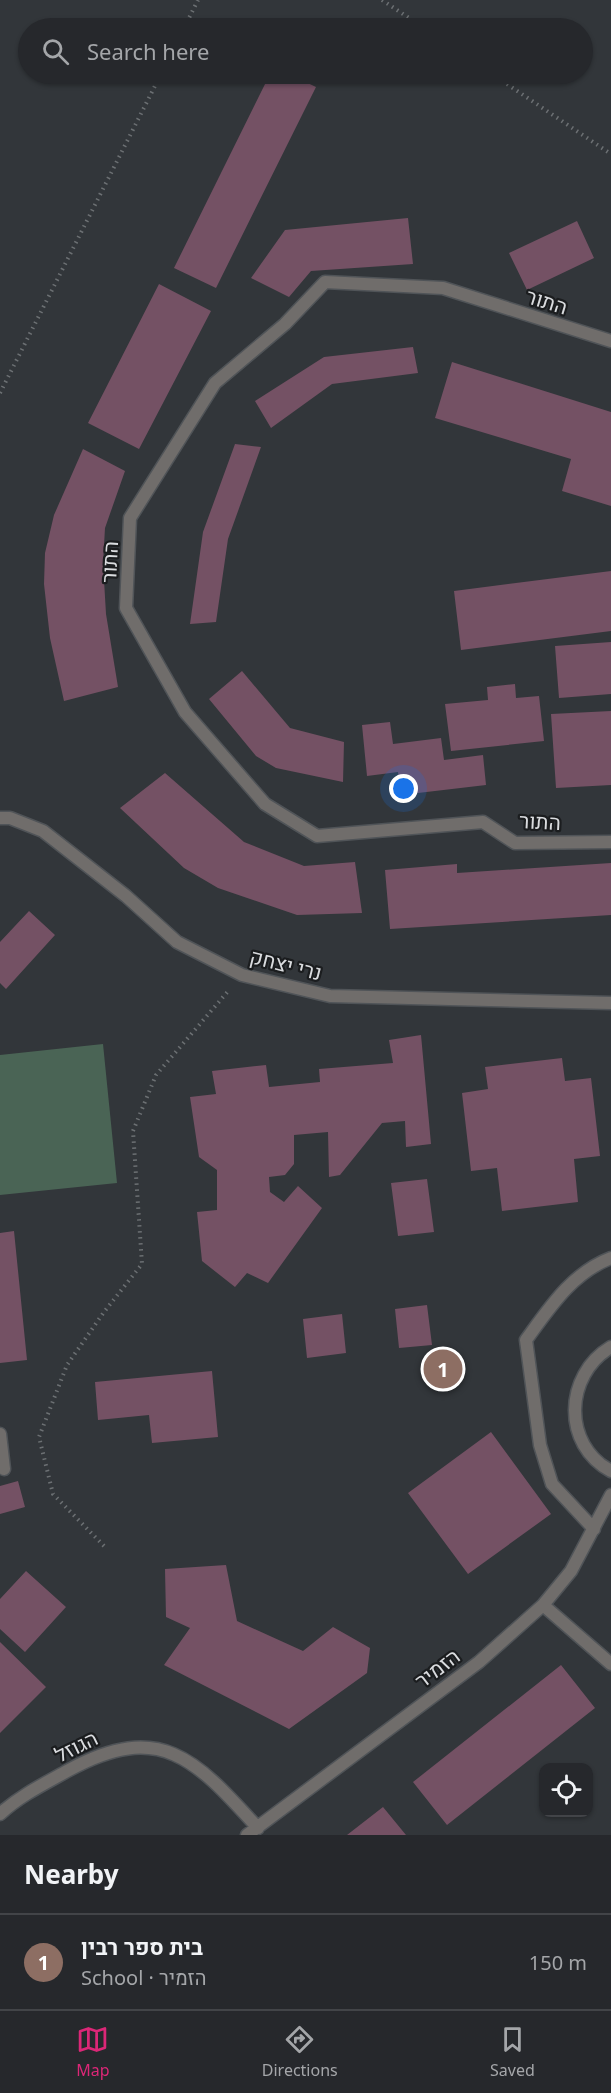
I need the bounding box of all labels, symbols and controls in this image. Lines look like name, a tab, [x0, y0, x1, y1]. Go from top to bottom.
search box	[18, 18, 593, 84]
icon: search	[39, 35, 72, 68]
text: Search here	[87, 36, 209, 66]
street label: התור	[523, 281, 571, 321]
street label: התור	[94, 540, 124, 584]
your location	[389, 774, 418, 803]
street label: התור	[518, 806, 562, 836]
street label: נרי יצחק	[247, 942, 325, 986]
pin: 1	[424, 1346, 462, 1392]
street label: הזמיר	[409, 1642, 465, 1694]
street label: הגוזל	[50, 1724, 102, 1768]
map controls	[539, 1763, 593, 1817]
button: locate	[539, 1763, 593, 1817]
text: Nearby	[24, 1856, 119, 1892]
text: בית ספר רבין	[81, 1931, 203, 1961]
text: 1	[38, 1949, 49, 1976]
text: 150 m	[529, 1949, 587, 1976]
text: School · הזמיר	[81, 1964, 206, 1991]
tab: Map	[76, 2023, 109, 2081]
tab: Directions	[262, 2023, 338, 2081]
tab: Saved	[490, 2023, 535, 2081]

